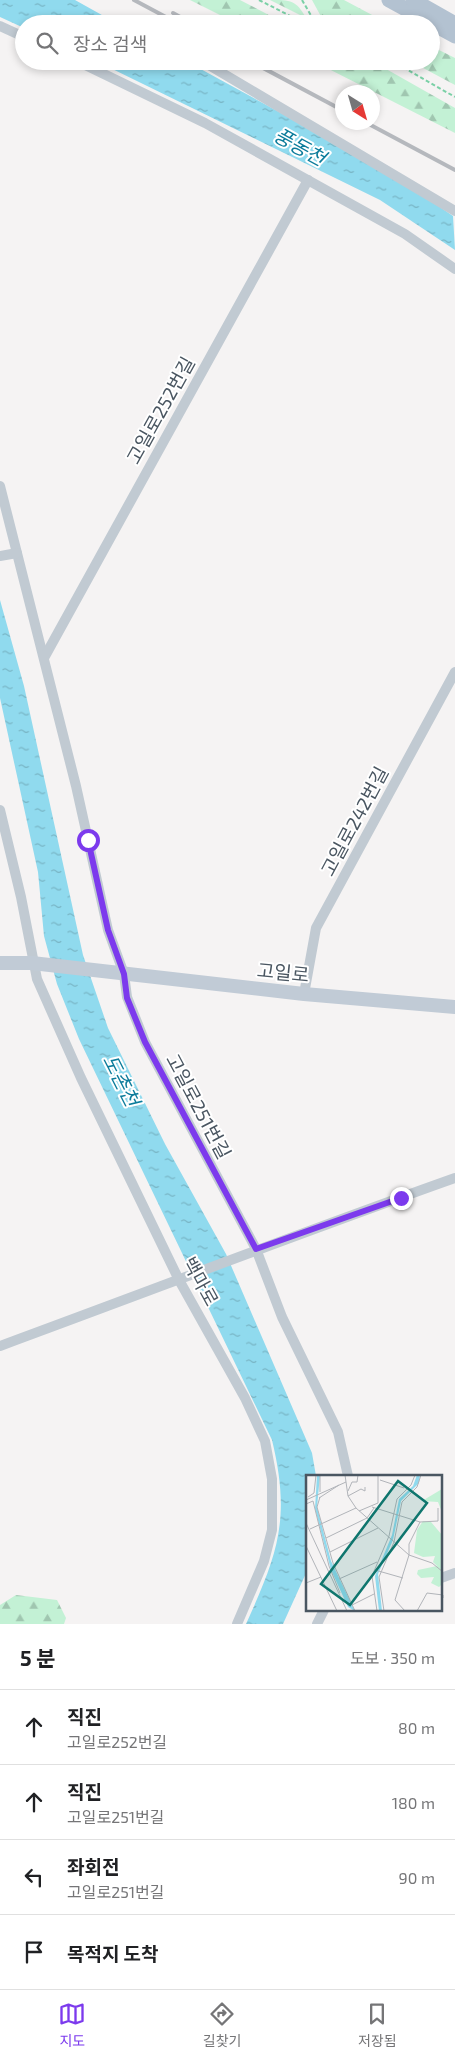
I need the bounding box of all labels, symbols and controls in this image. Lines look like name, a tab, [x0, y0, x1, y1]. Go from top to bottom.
search box	[15, 15, 440, 70]
icon: search	[33, 29, 61, 57]
text: 장소 검색	[73, 32, 147, 55]
north arrow	[335, 85, 380, 130]
water label: 풍동천	[270, 122, 332, 171]
street label: 고일로252번길	[121, 352, 199, 468]
street label: 고일로242번길	[316, 762, 392, 880]
route start	[77, 829, 100, 852]
street label: 고일로	[256, 958, 310, 986]
street label: 고일로251번길	[162, 1049, 236, 1163]
water label: 도촌천	[99, 1050, 146, 1112]
route end	[390, 1187, 413, 1210]
street label: 백마로	[178, 1252, 224, 1310]
inset map	[306, 1475, 442, 1612]
text: 5 분	[20, 1645, 55, 1670]
text: 도보 · 350 m	[350, 1648, 435, 1667]
text: 직진	[67, 1705, 102, 1728]
icon: ahead	[20, 1713, 48, 1741]
text: 80 m	[398, 1718, 435, 1737]
text: 고일로252번길	[67, 1732, 167, 1751]
text: 직진	[67, 1780, 102, 1803]
icon: ahead	[20, 1788, 48, 1816]
text: 180 m	[392, 1793, 435, 1812]
text: 고일로251번길	[67, 1807, 165, 1826]
text: 좌회전	[67, 1855, 119, 1878]
icon: left	[20, 1863, 48, 1891]
text: 90 m	[399, 1868, 435, 1887]
text: 고일로251번길	[67, 1882, 165, 1901]
icon: arrive	[20, 1938, 48, 1966]
text: 목적지 도착	[67, 1942, 159, 1965]
tab: 지도	[58, 2000, 86, 2050]
tab: 길찾기	[203, 2000, 241, 2050]
tab: 저장됨	[358, 2000, 397, 2050]

